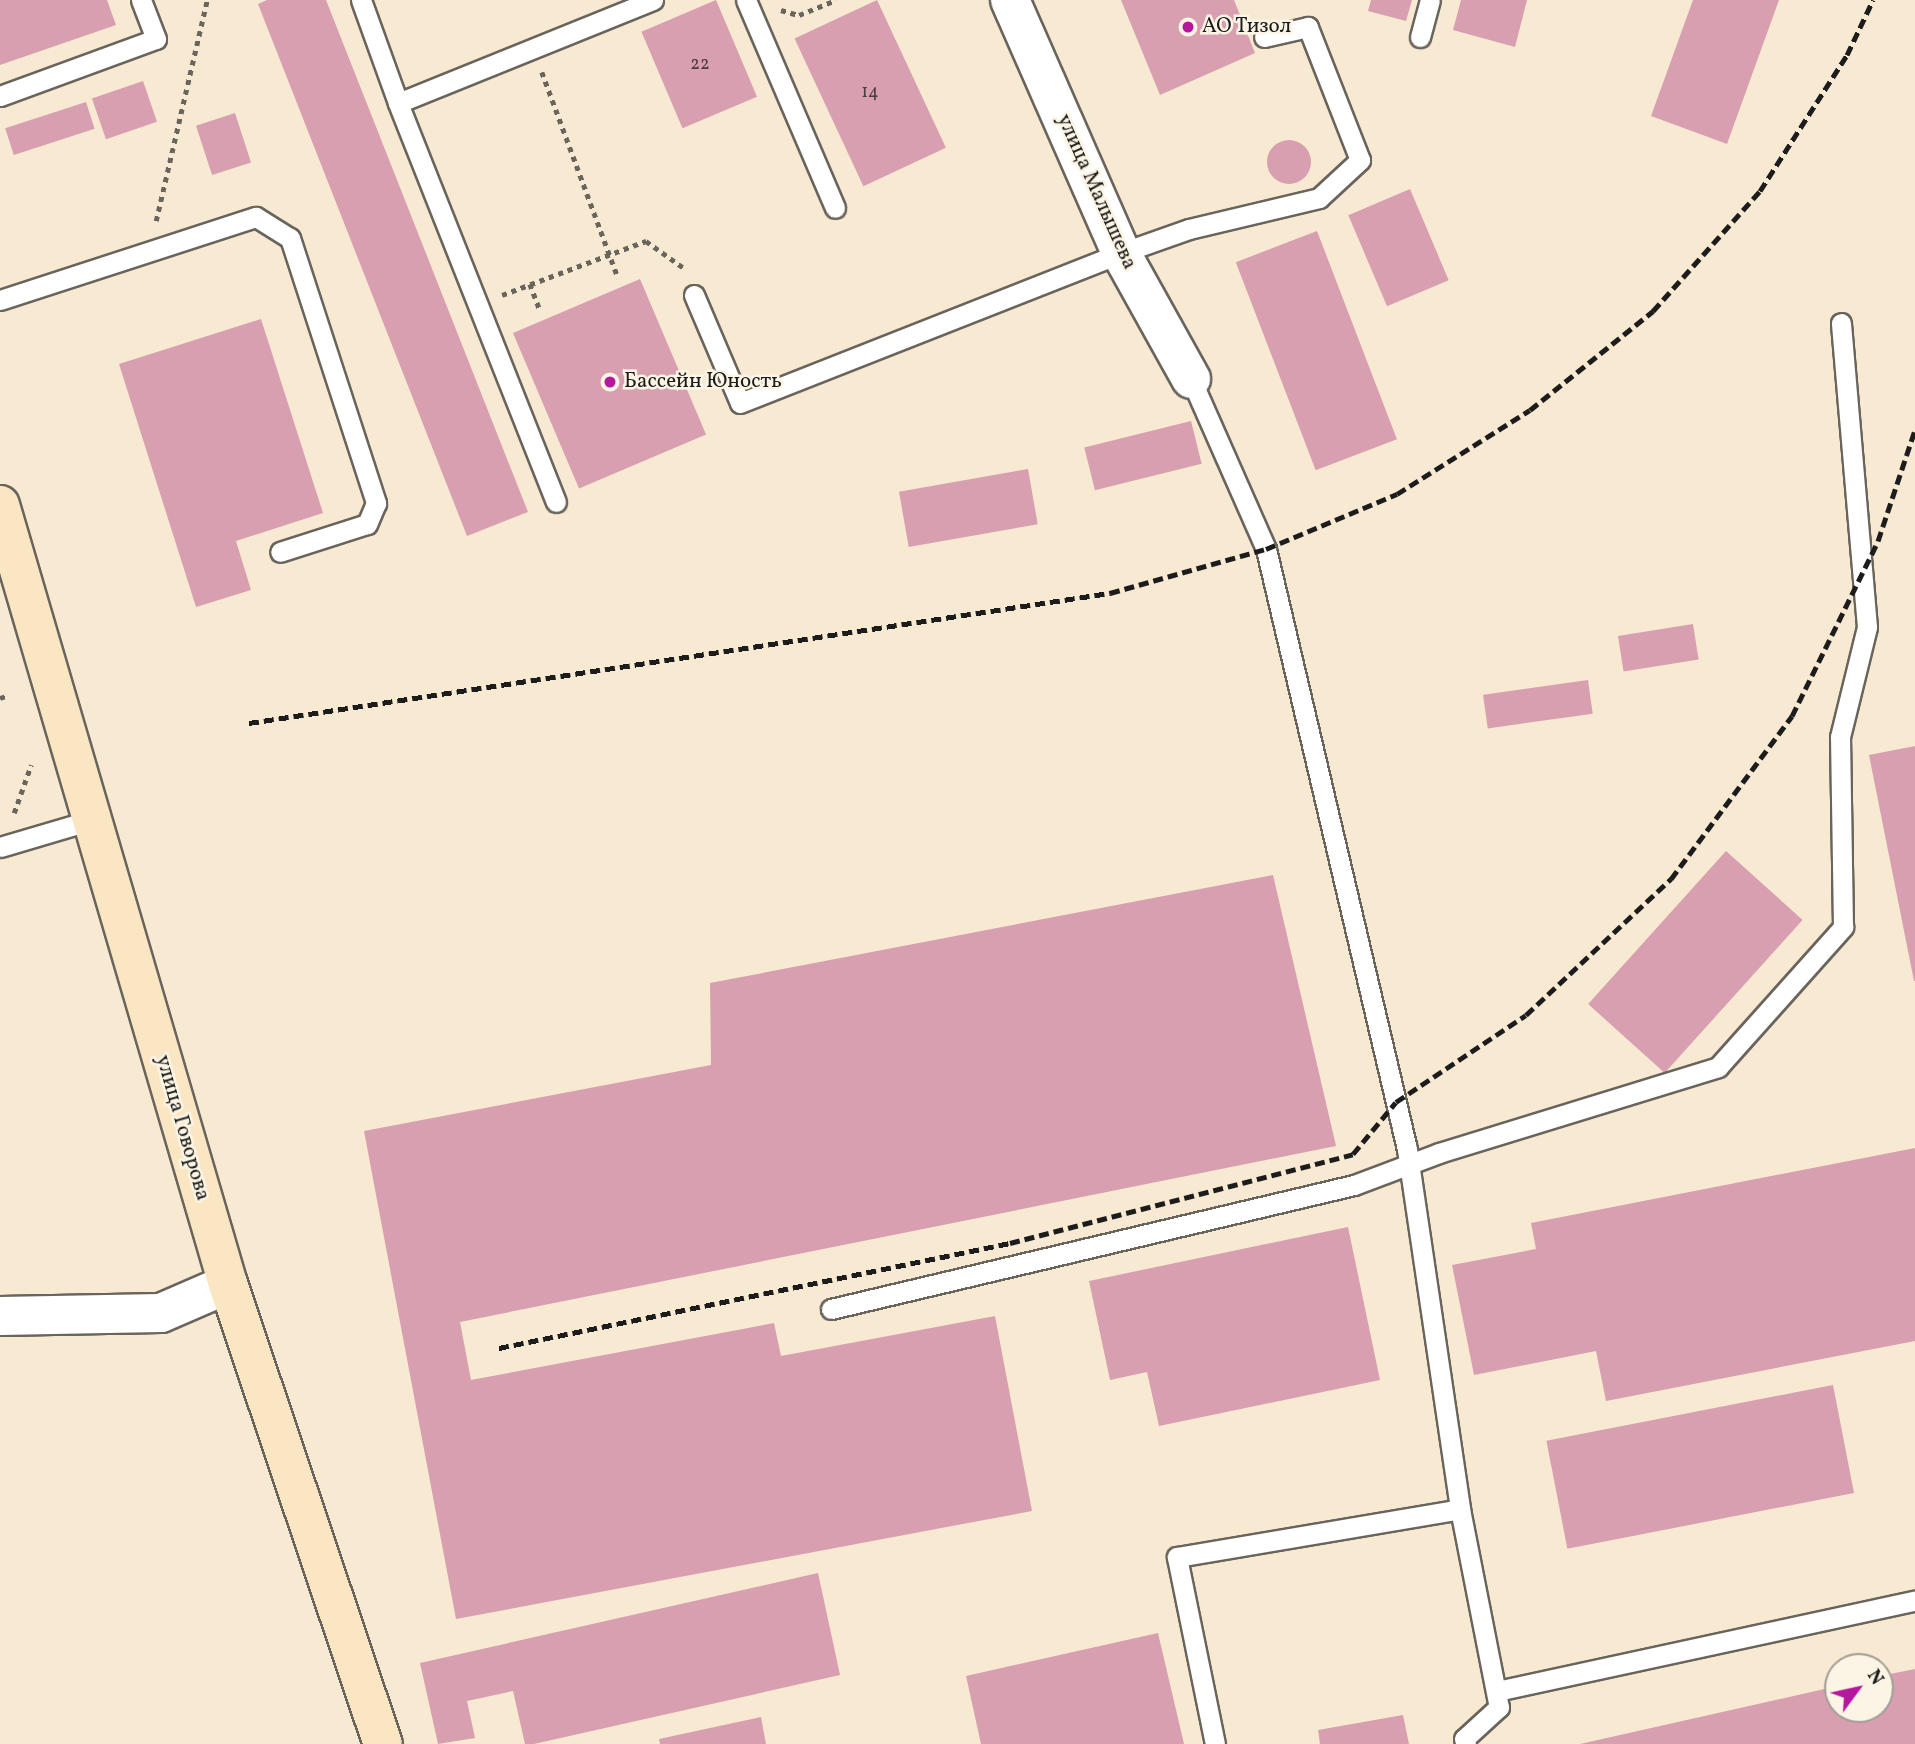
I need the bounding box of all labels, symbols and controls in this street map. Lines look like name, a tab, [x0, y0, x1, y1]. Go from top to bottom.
place label: АО Тизол	[1202, 14, 1292, 40]
marker: АО Тизол	[1180, 19, 1196, 35]
house number: 22	[690, 54, 710, 76]
house number: 14	[861, 82, 879, 104]
street label: улица Малышева	[1050, 110, 1142, 274]
place label: Бассейн Юность	[624, 369, 782, 395]
marker: Бассейн Юность	[602, 374, 618, 390]
street label: улица Говорова	[149, 1052, 215, 1204]
north arrow	[1824, 1653, 1894, 1723]
text: N	[1860, 1665, 1890, 1691]

